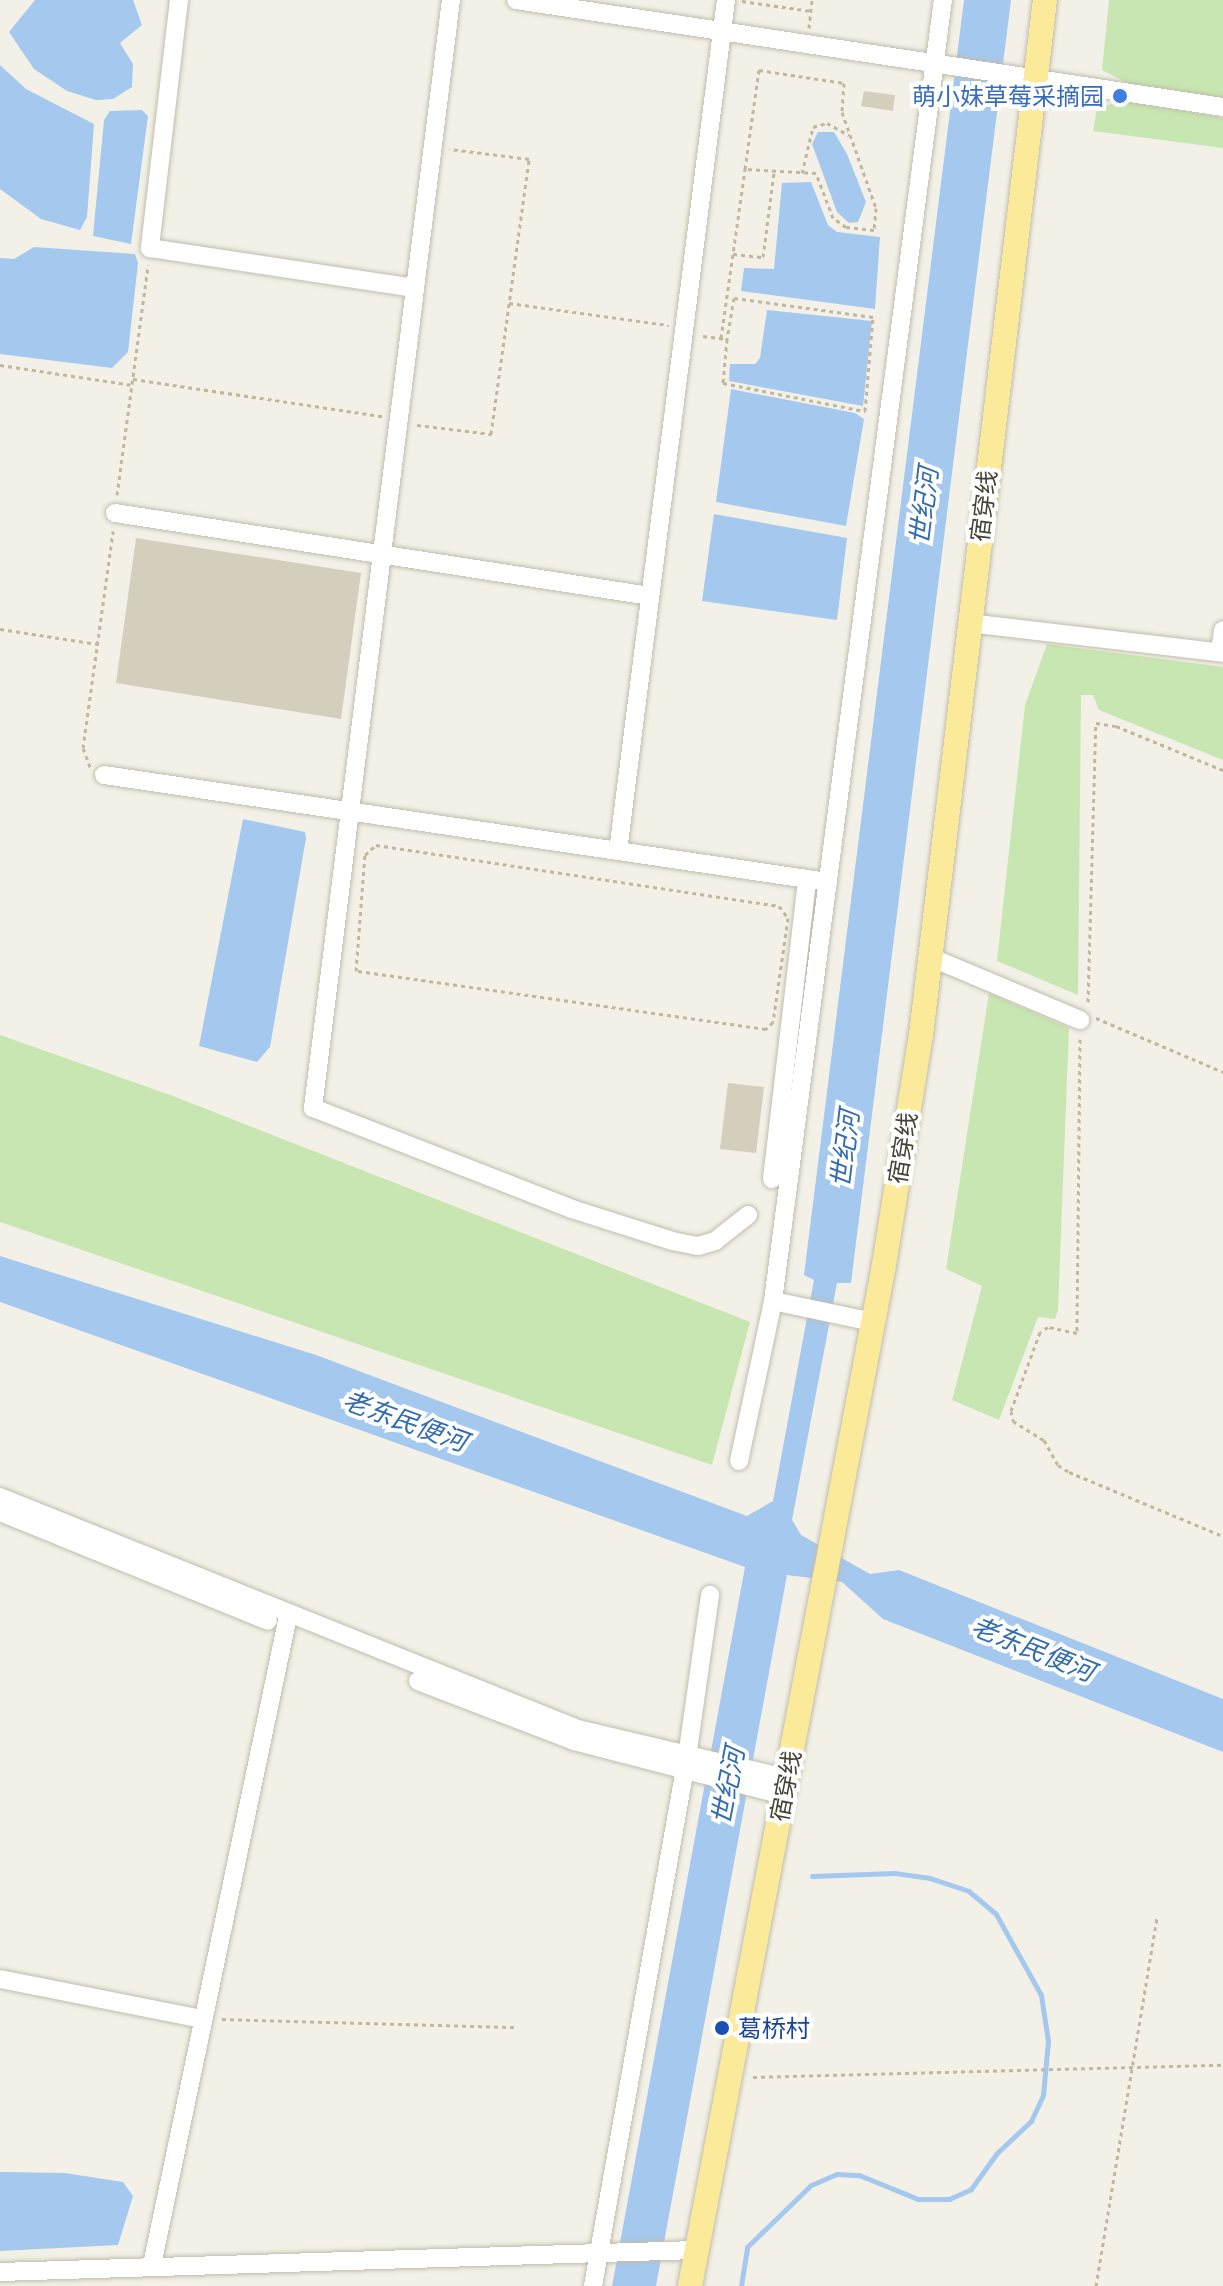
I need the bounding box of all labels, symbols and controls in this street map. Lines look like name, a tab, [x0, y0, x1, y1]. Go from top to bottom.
place label: 萌小妹草莓采摘园	[912, 82, 1104, 110]
marker: 萌小妹草莓采摘园	[1111, 87, 1129, 105]
water label: 世纪河	[904, 465, 944, 547]
street label: 宿穿线	[964, 469, 1002, 543]
water label: 世纪河	[825, 1108, 865, 1190]
street label: 宿穿线	[882, 1110, 922, 1186]
water label: 老东民便河	[339, 1384, 471, 1458]
water label: 老东民便河	[967, 1610, 1099, 1688]
water label: 世纪河	[705, 1745, 751, 1827]
street label: 宿穿线	[764, 1748, 806, 1824]
place label: 葛桥村	[738, 2014, 810, 2042]
marker: 葛桥村	[713, 2019, 731, 2037]

